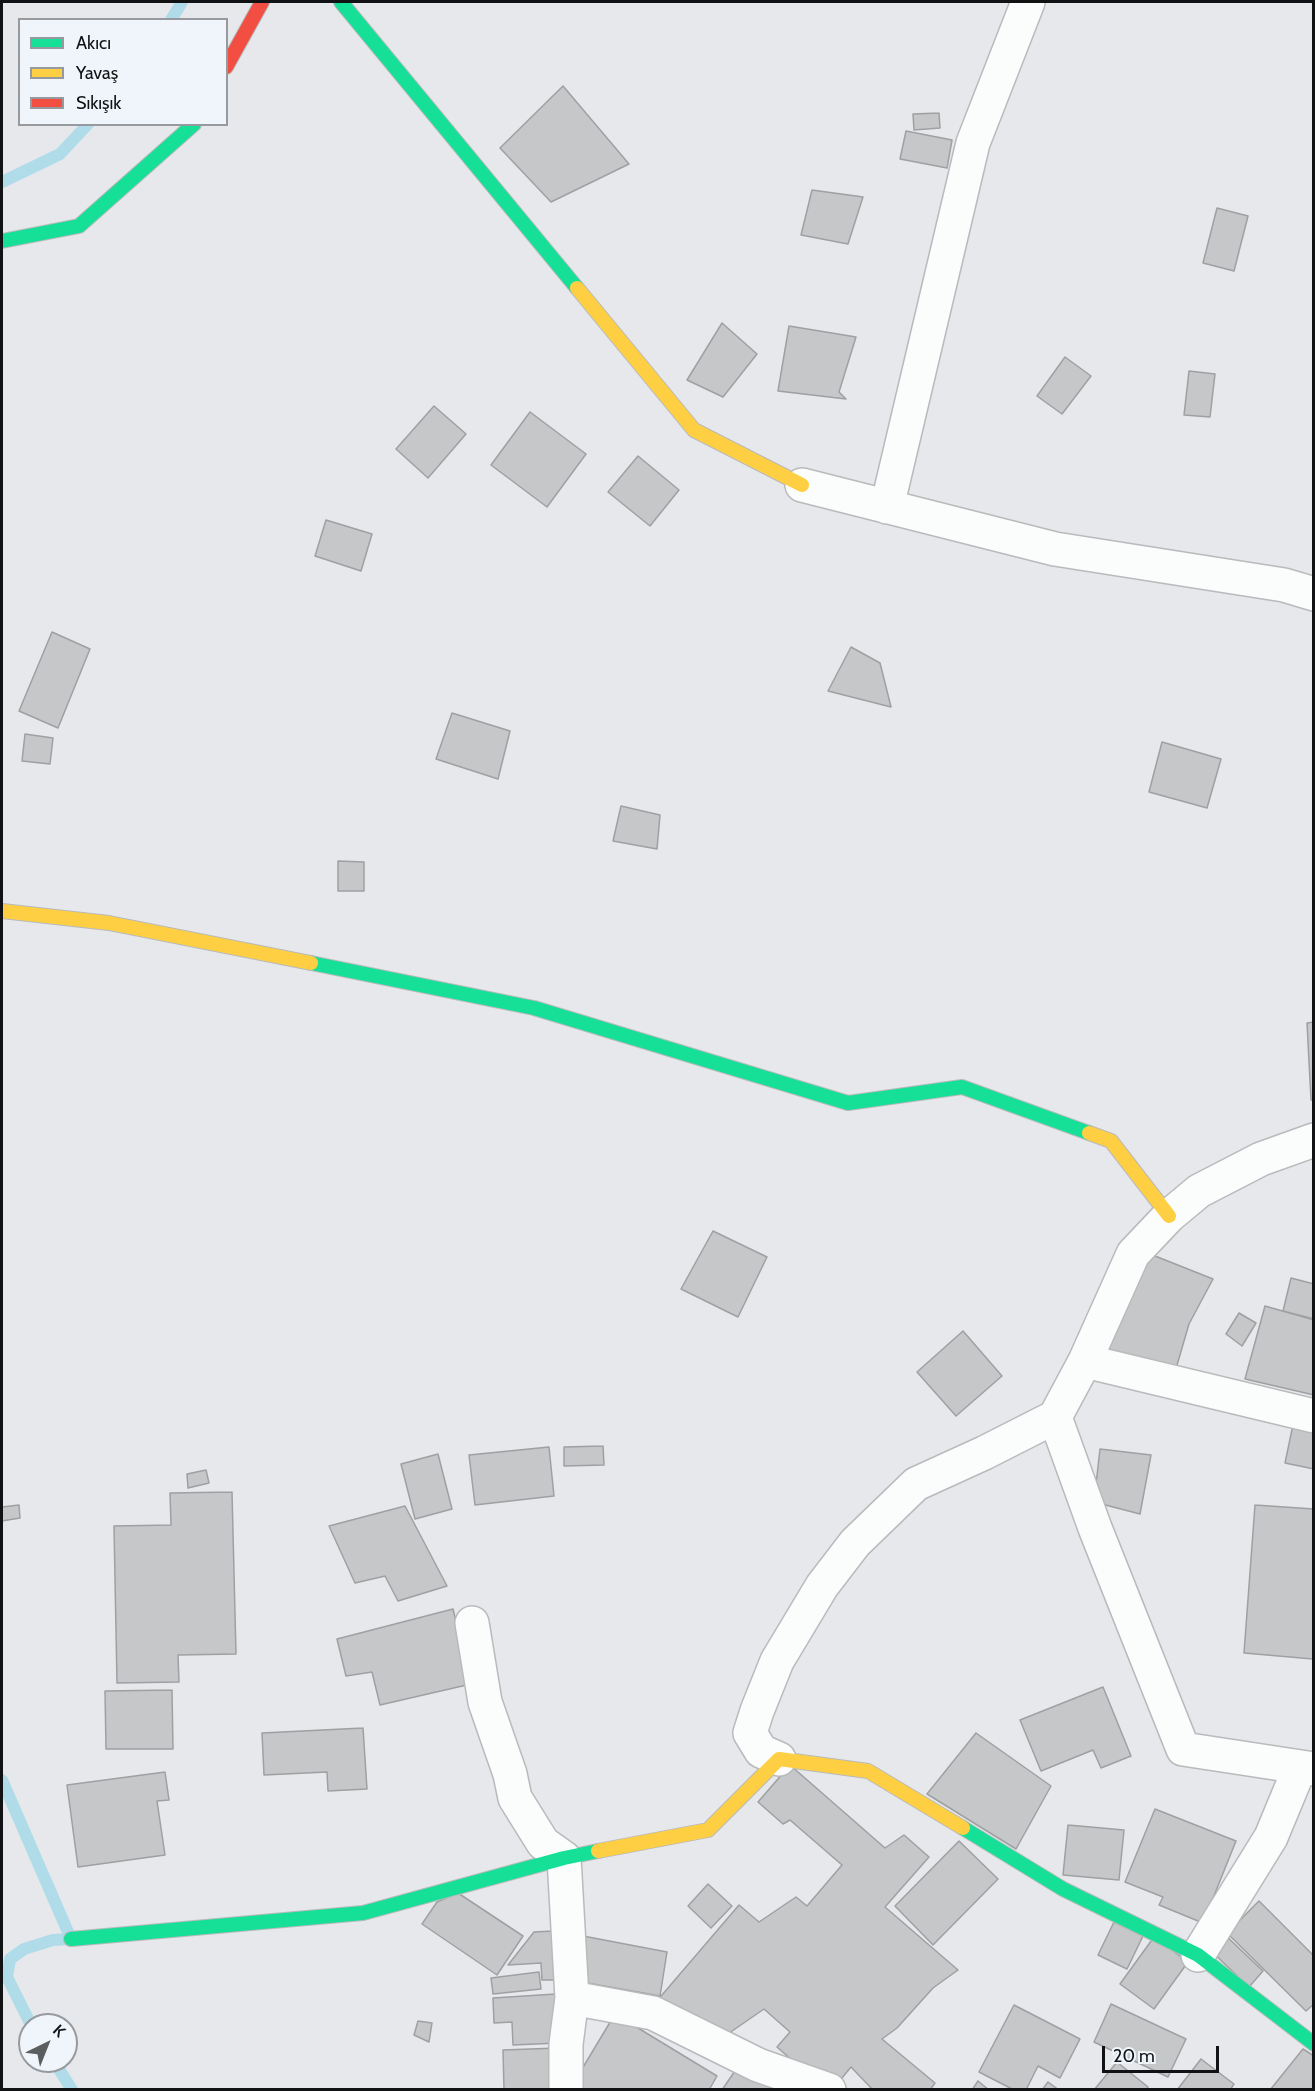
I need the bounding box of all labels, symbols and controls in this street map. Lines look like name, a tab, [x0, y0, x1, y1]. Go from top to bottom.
legend	[18, 18, 228, 126]
text: Akıcı	[76, 32, 111, 54]
text: Yavaş	[76, 62, 118, 84]
text: Sıkışık	[76, 92, 121, 114]
north arrow	[18, 2013, 78, 2073]
text: K	[49, 2021, 69, 2041]
scale bar	[1105, 2034, 1222, 2072]
text: 20 m	[1113, 2045, 1155, 2067]

